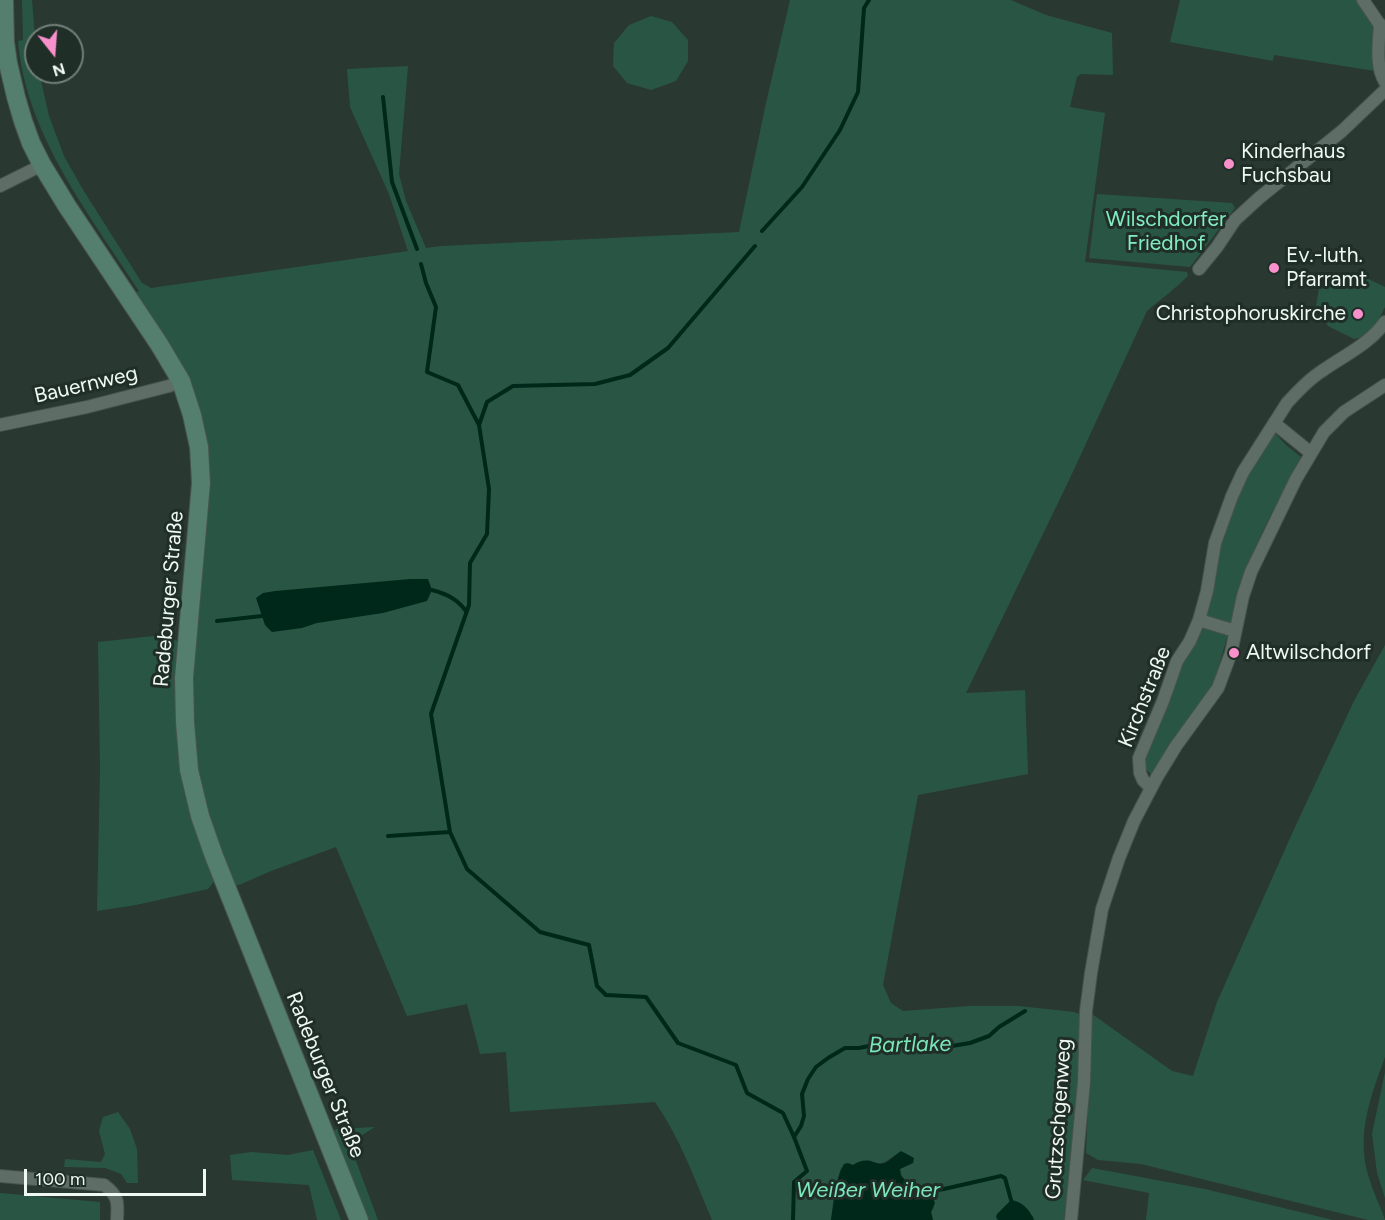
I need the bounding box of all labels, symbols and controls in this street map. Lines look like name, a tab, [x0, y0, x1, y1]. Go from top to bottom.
north arrow	[24, 24, 84, 84]
text: N	[50, 59, 68, 81]
place label: Kinderhaus Fuchsbau	[1241, 139, 1345, 189]
marker: Kinderhaus Fuchsbau	[1222, 157, 1236, 171]
park label: Wilschdorfer Friedhof	[1106, 207, 1226, 257]
place label: Ev.-luth. Pfarramt	[1286, 243, 1367, 293]
marker: Ev.-luth. Pfarramt	[1267, 261, 1281, 275]
place label: Christophoruskirche	[1156, 301, 1346, 327]
marker: Christophoruskirche	[1351, 307, 1365, 321]
street label: Bauernweg	[32, 361, 140, 409]
street label: Radeburger Straße	[149, 510, 189, 688]
place label: Altwilschdorf	[1246, 640, 1371, 666]
street label: Kirchstraße	[1113, 643, 1177, 751]
marker: Altwilschdorf	[1227, 646, 1241, 660]
street label: Radeburger Straße	[280, 988, 370, 1162]
water label: Bartlake	[868, 1031, 952, 1059]
street label: Grutzschgenweg	[1041, 1038, 1077, 1200]
scale bar	[27, 1157, 208, 1195]
text: 100 m	[35, 1168, 85, 1190]
water label: Weißer Weiher	[796, 1178, 940, 1204]

